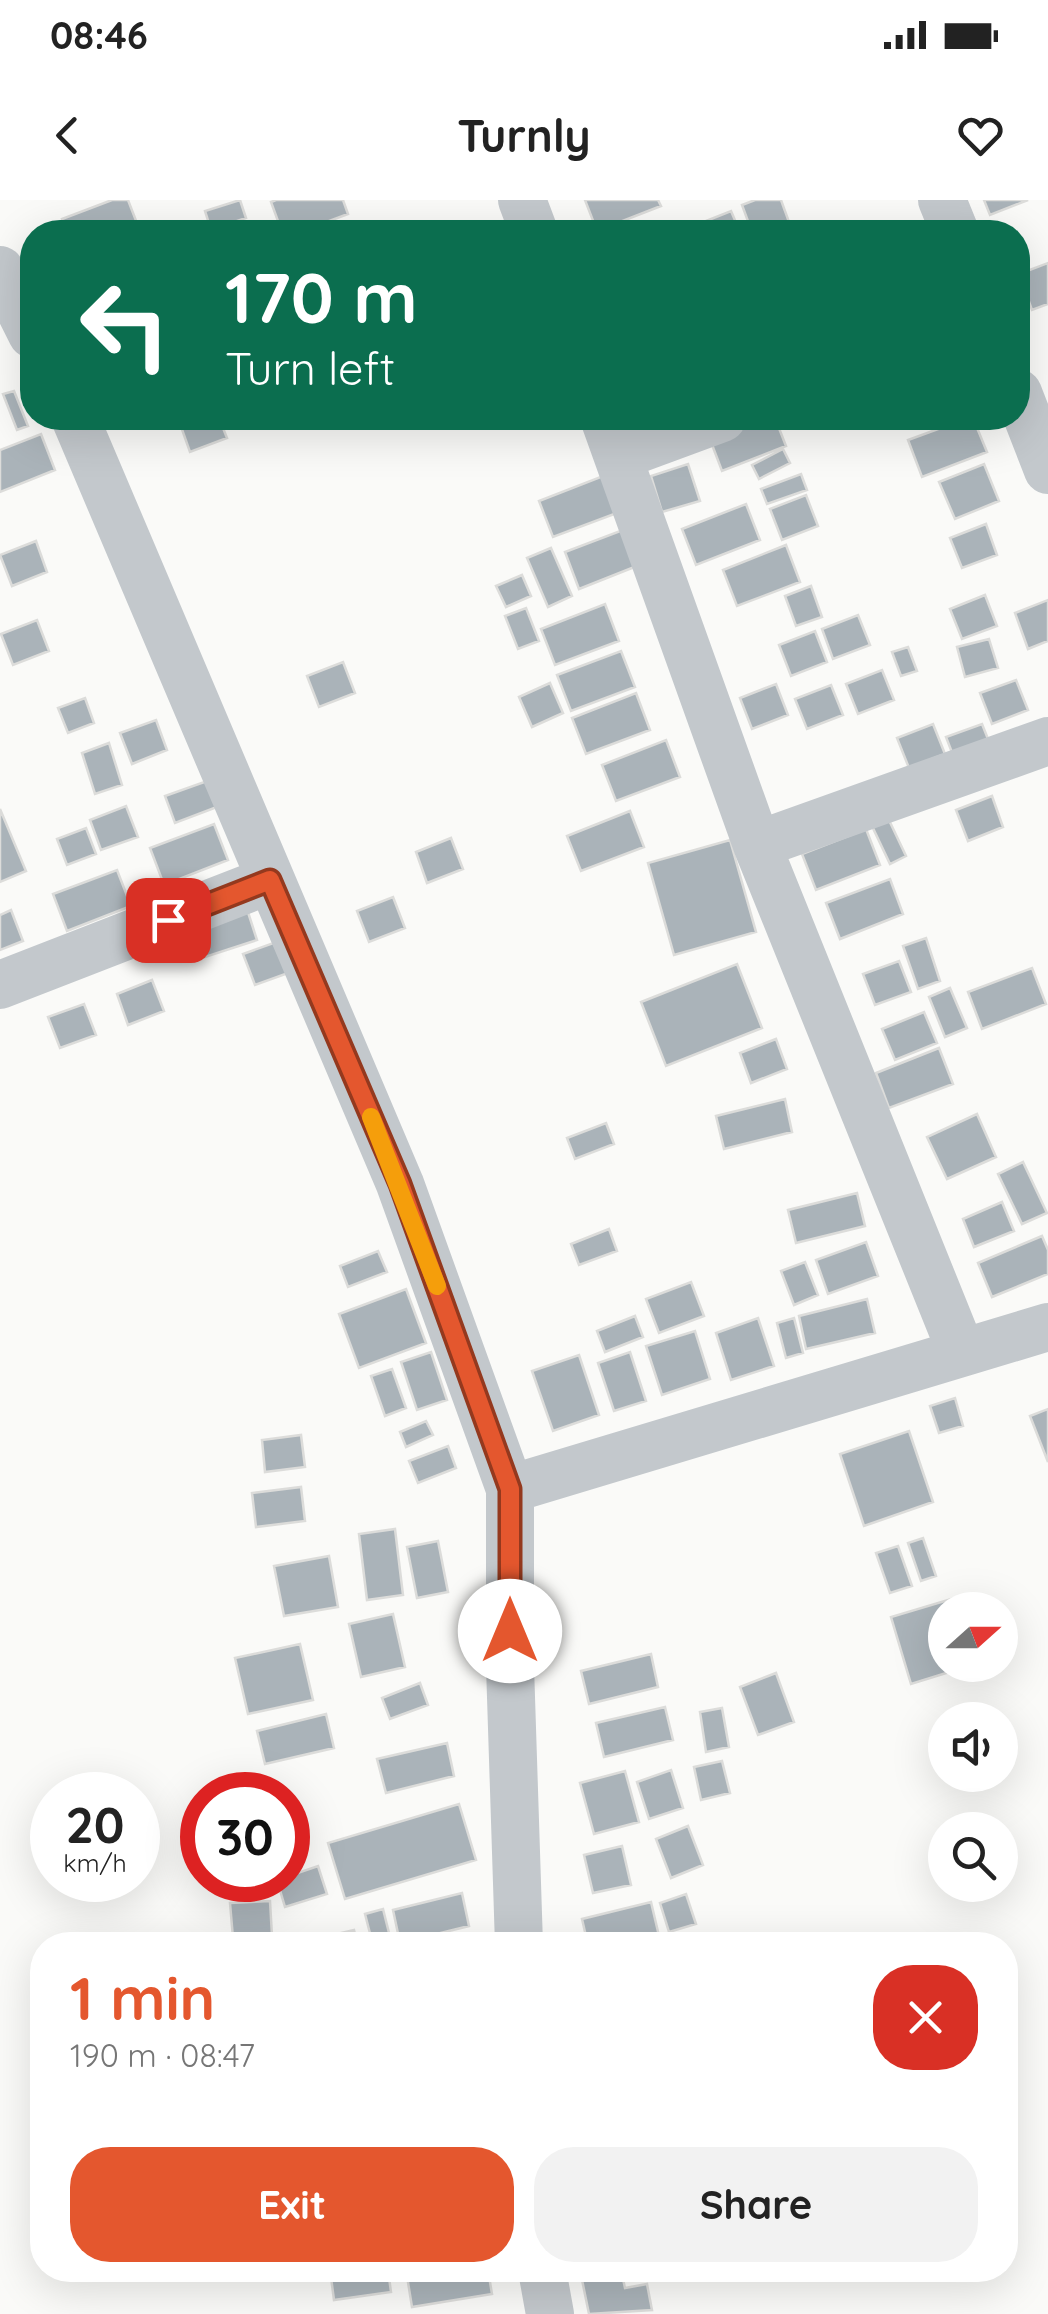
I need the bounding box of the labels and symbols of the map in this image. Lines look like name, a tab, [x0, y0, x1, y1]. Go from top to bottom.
pin	[126, 878, 211, 963]
position arrow	[458, 1579, 562, 1683]
north arrow	[928, 1592, 1018, 1682]
speed limit sign: 30	[180, 1772, 310, 1902]

